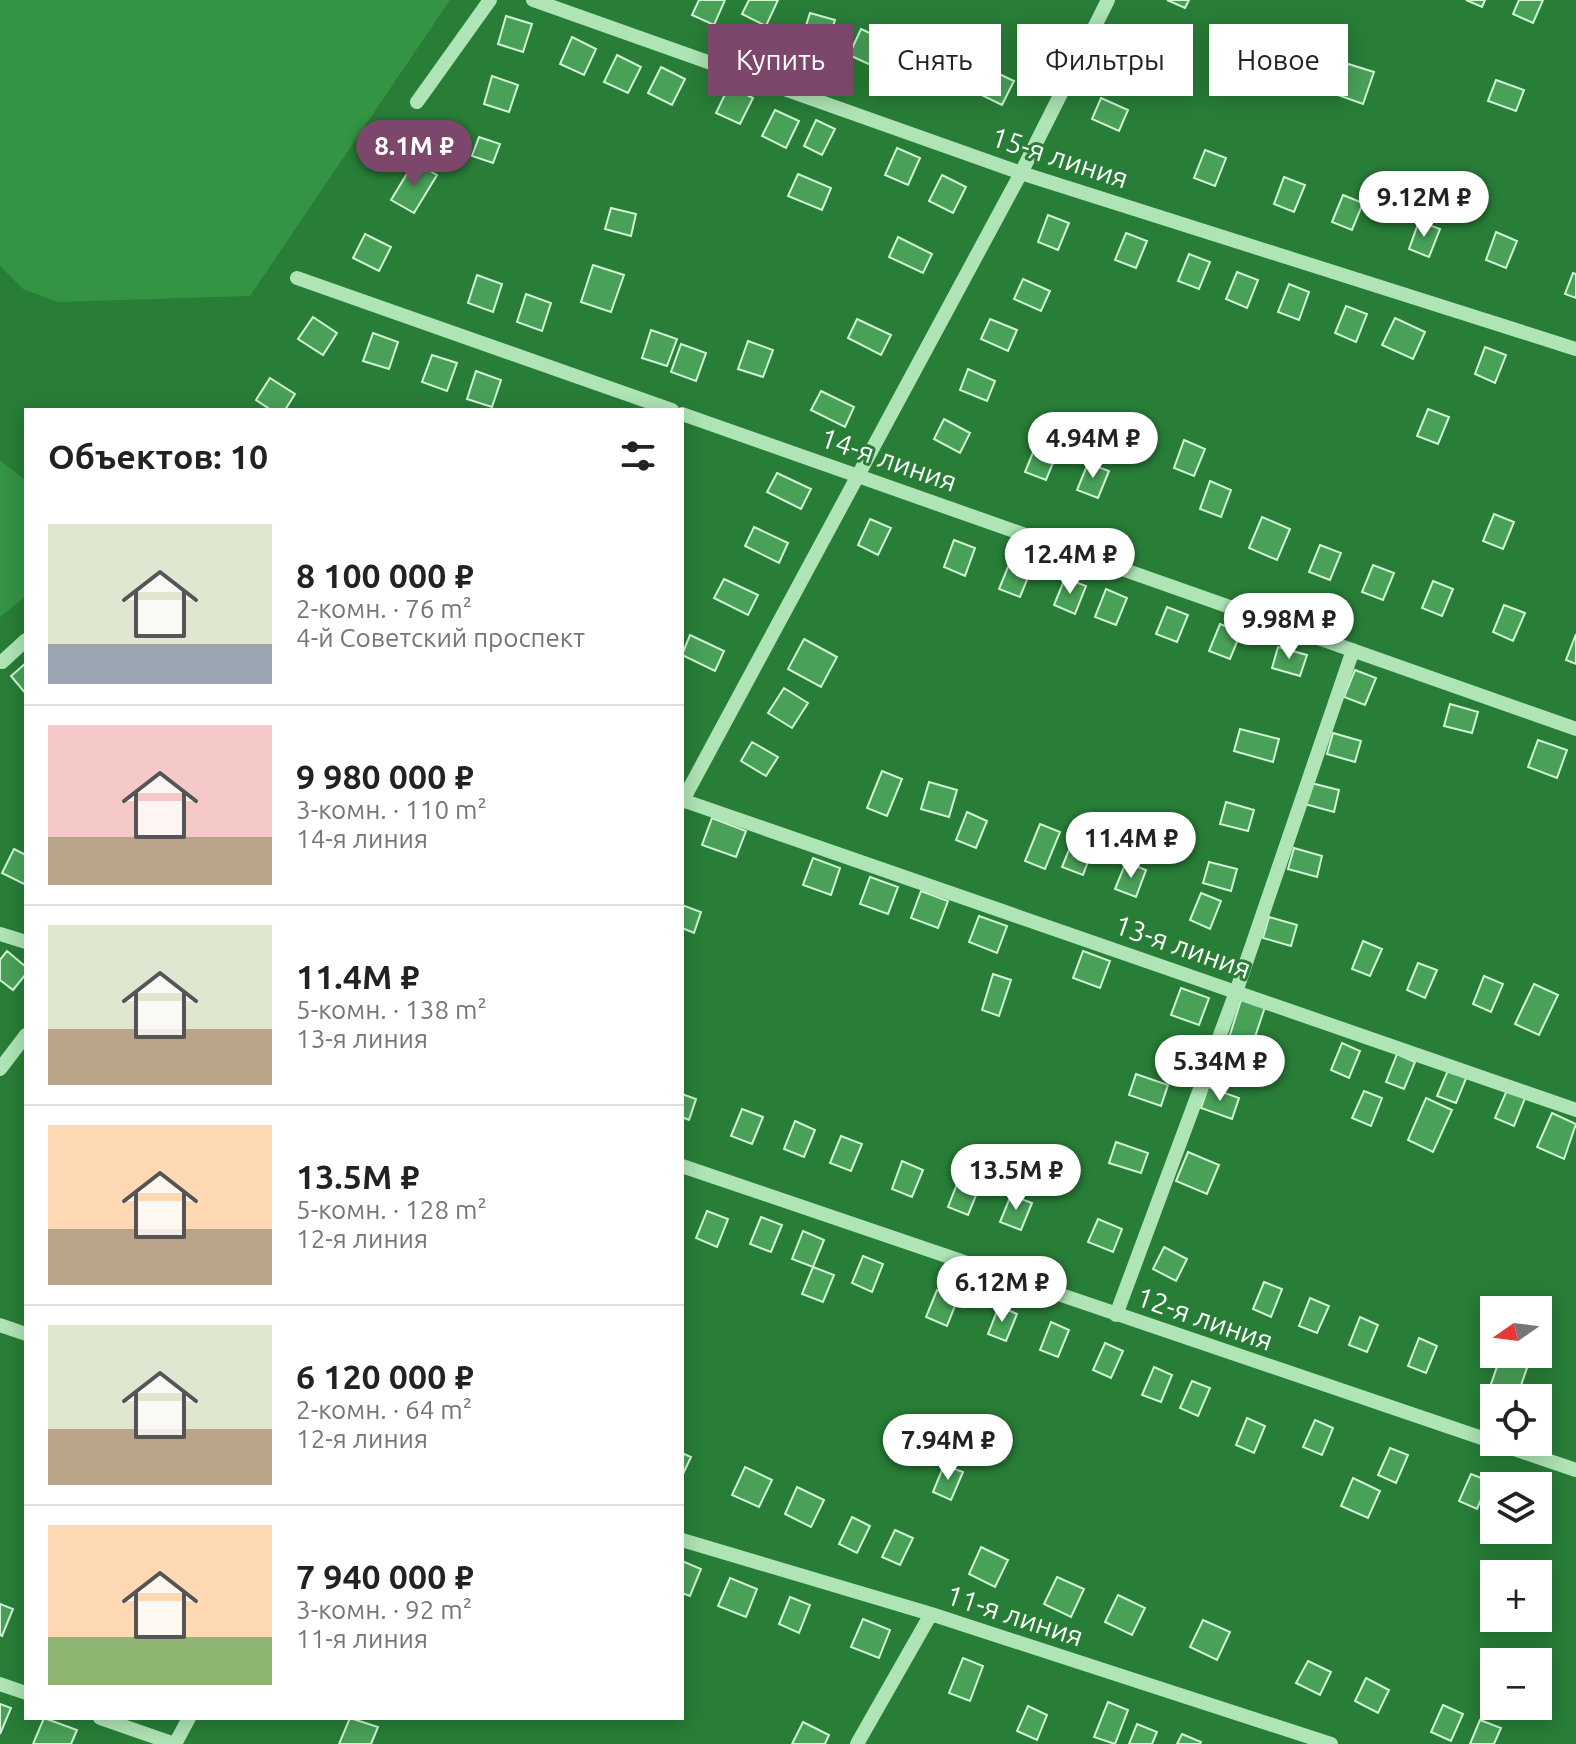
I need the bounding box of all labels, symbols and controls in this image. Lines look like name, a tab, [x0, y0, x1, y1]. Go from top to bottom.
chip: Купить	[708, 24, 853, 96]
chip: Снять	[869, 24, 1001, 96]
chip: Фильтры	[1017, 24, 1193, 96]
chip: Новое	[1209, 24, 1348, 96]
pin: 8.1M ₽	[349, 120, 479, 188]
street label: 15-я линия	[988, 120, 1132, 194]
text: 8.1M ₽	[374, 131, 454, 160]
pin: 9.12M ₽	[1350, 171, 1498, 239]
text: 9.12M ₽	[1377, 182, 1471, 211]
pin: 4.94M ₽	[1019, 412, 1167, 480]
street label: 14-я линия	[817, 421, 961, 497]
text: 4.94M ₽	[1046, 423, 1140, 452]
icon: filters	[616, 434, 660, 478]
text: Объектов: 10	[48, 437, 268, 475]
pin: 12.4M ₽	[996, 528, 1144, 596]
text: 12.4M ₽	[1023, 539, 1117, 568]
icon: home	[112, 556, 208, 652]
text: 8 100 000 ₽	[296, 556, 474, 594]
pin: 9.98M ₽	[1215, 593, 1363, 661]
text: 2-комн. · 76 m²	[296, 594, 472, 623]
text: 9.98M ₽	[1242, 604, 1336, 633]
text: 4-й Советский проспект	[296, 623, 585, 652]
icon: home	[112, 757, 208, 853]
text: 9 980 000 ₽	[296, 757, 474, 795]
text: 3-комн. · 110 m²	[296, 795, 487, 824]
pin: 11.4M ₽	[1057, 812, 1205, 880]
text: 11.4M ₽	[1084, 823, 1178, 852]
text: 14-я линия	[296, 824, 428, 853]
street label: 13-я линия	[1111, 908, 1255, 984]
icon: home	[112, 957, 208, 1053]
text: 11.4M ₽	[296, 957, 419, 995]
text: 5-комн. · 138 m²	[296, 995, 487, 1024]
text: 13-я линия	[296, 1024, 428, 1053]
pin: 5.34M ₽	[1146, 1035, 1294, 1103]
text: 5.34M ₽	[1173, 1046, 1267, 1075]
pin: 13.5M ₽	[942, 1144, 1090, 1212]
text: 13.5M ₽	[969, 1155, 1063, 1184]
icon: home	[112, 1157, 208, 1253]
text: 13.5M ₽	[296, 1157, 419, 1195]
text: 5-комн. · 128 m²	[296, 1195, 487, 1224]
text: 12-я линия	[296, 1224, 428, 1253]
pin: 6.12M ₽	[928, 1256, 1076, 1324]
text: 6.12M ₽	[955, 1267, 1049, 1296]
street label: 12-я линия	[1133, 1280, 1277, 1356]
north arrow	[1480, 1296, 1552, 1368]
map controls	[1480, 1296, 1552, 1720]
icon: home	[112, 1357, 208, 1453]
text: 6 120 000 ₽	[296, 1357, 474, 1395]
button: locate	[1480, 1384, 1552, 1456]
text: 2-комн. · 64 m²	[296, 1395, 472, 1424]
pin: 7.94M ₽	[874, 1414, 1022, 1482]
text: 12-я линия	[296, 1424, 428, 1453]
text: 7.94M ₽	[901, 1425, 995, 1454]
button: layers	[1480, 1472, 1552, 1544]
icon: home	[112, 1557, 208, 1653]
text: 7 940 000 ₽	[296, 1557, 474, 1595]
button: +	[1480, 1560, 1552, 1632]
street label: 11-я линия	[943, 1578, 1087, 1652]
text: 3-комн. · 92 m²	[296, 1595, 472, 1624]
text: 11-я линия	[296, 1624, 428, 1653]
button: −	[1480, 1648, 1552, 1720]

